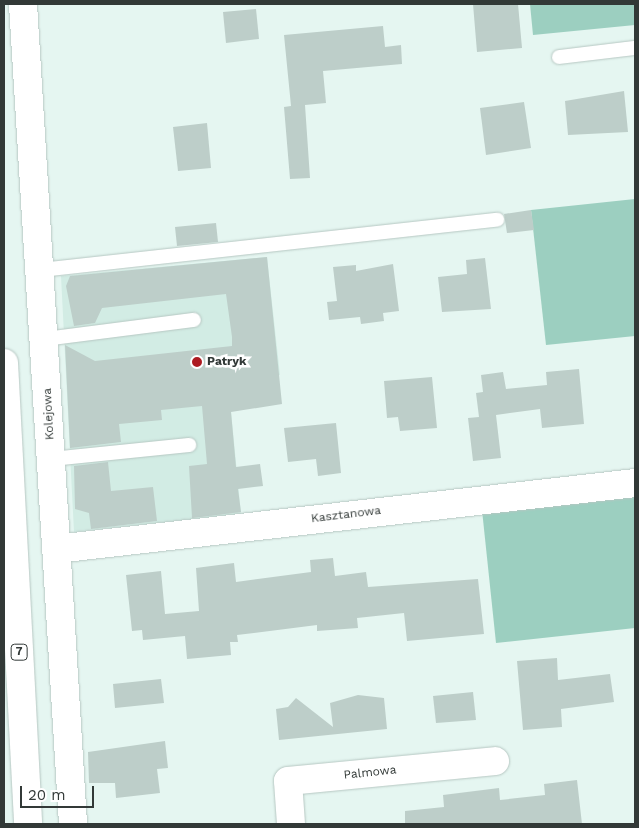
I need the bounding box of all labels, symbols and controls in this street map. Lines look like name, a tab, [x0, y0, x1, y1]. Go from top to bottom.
place label: Patryk	[207, 355, 246, 369]
marker: Patryk	[191, 356, 203, 368]
street label: Kolejowa	[40, 388, 58, 440]
street label: Kasztanowa	[310, 504, 382, 526]
road number: 7	[10, 644, 28, 660]
street label: Palmowa	[343, 763, 397, 783]
scale bar	[22, 776, 96, 808]
text: 20 m	[28, 786, 66, 804]

